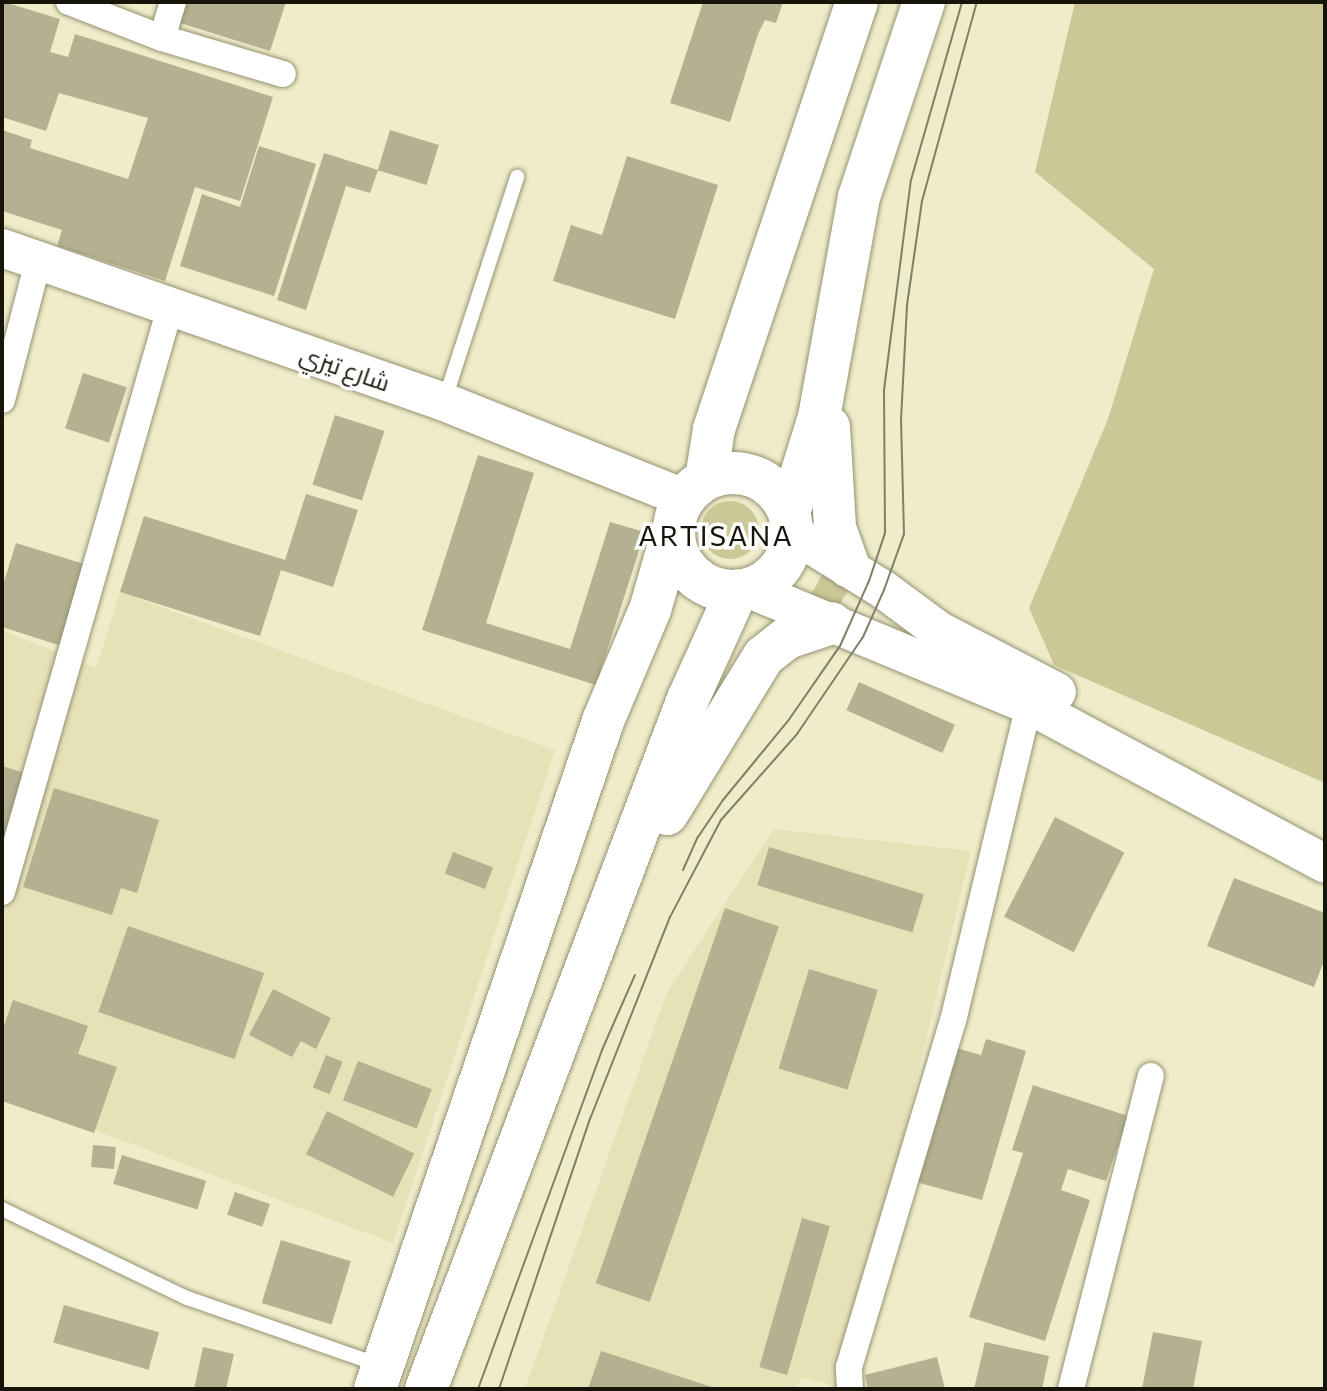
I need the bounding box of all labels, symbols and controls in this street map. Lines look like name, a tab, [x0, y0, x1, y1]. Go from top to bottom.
street label: شارع تيزي	[296, 339, 394, 397]
district label: ARTISANA	[638, 518, 794, 552]

